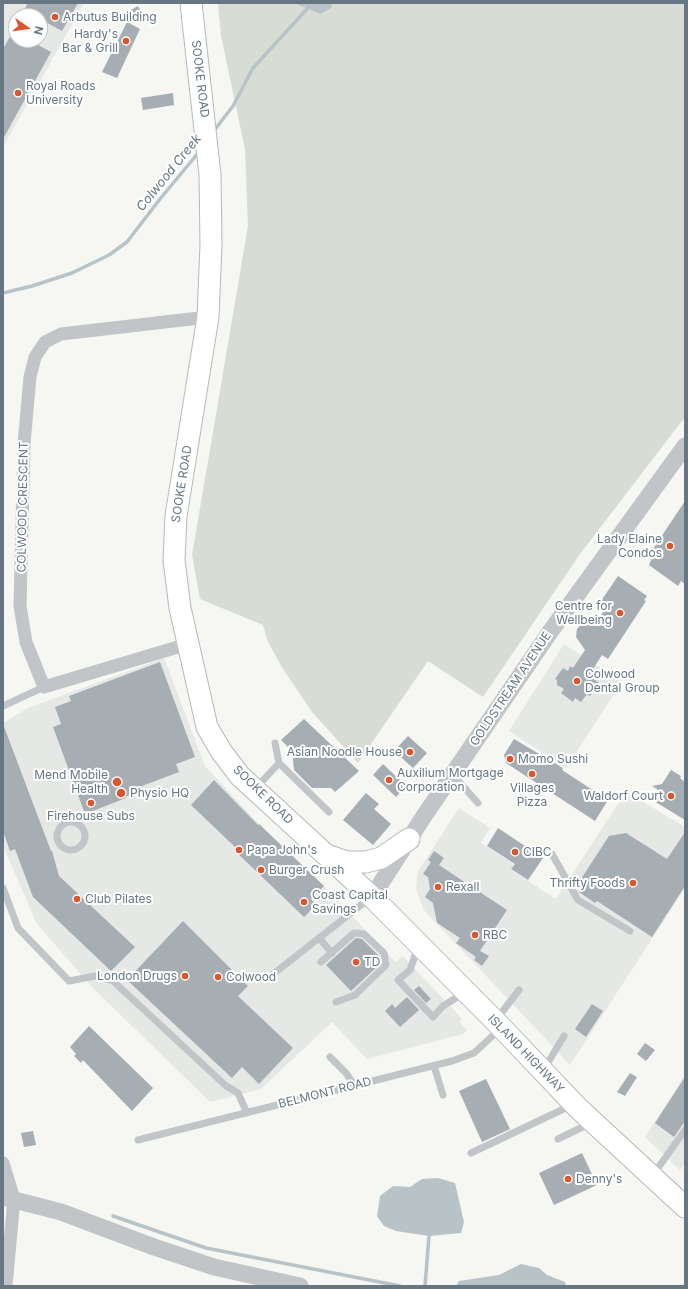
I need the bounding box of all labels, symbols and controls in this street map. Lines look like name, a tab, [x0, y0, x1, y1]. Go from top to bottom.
north arrow	[8, 8, 48, 48]
place label: Arbutus Building	[63, 10, 157, 24]
marker: Arbutus Building	[50, 12, 60, 22]
text: N	[31, 25, 46, 36]
place label: Hardy's Bar & Grill	[62, 27, 118, 55]
marker: Hardy's Bar & Grill	[121, 36, 131, 46]
street label: SOOKE ROAD	[188, 39, 212, 119]
place label: Royal Roads University	[26, 79, 95, 107]
marker: Royal Roads University	[13, 88, 23, 98]
water label: Colwood Creek	[133, 131, 205, 215]
street label: COLWOOD CRESCENT	[15, 441, 31, 573]
street label: SOOKE ROAD	[169, 444, 195, 524]
place label: Lady Elaine Condos	[597, 532, 662, 560]
marker: Lady Elaine Condos	[665, 541, 675, 551]
place label: Centre for Wellbeing	[555, 599, 612, 627]
marker: Centre for Wellbeing	[615, 608, 625, 618]
street label: GOLDSTREAM AVENUE	[467, 629, 555, 749]
place label: Colwood Dental Group	[585, 667, 660, 695]
marker: Colwood Dental Group	[572, 676, 582, 686]
place label: Asian Noodle House	[287, 745, 402, 759]
marker: Asian Noodle House	[405, 747, 415, 757]
place label: Momo Sushi	[518, 752, 588, 766]
marker: Momo Sushi	[505, 754, 515, 764]
street label: SOOKE ROAD	[230, 763, 296, 827]
place label: Auxilium Mortgage Corporation	[397, 766, 504, 794]
place label: Mend Mobile Health	[34, 768, 108, 796]
marker: Villages Pizza	[527, 769, 537, 779]
marker: Auxilium Mortgage Corporation	[384, 775, 394, 785]
marker: Mend Mobile Health	[111, 776, 123, 788]
place label: Villages Pizza	[510, 781, 554, 809]
place label: Physio HQ	[130, 786, 189, 800]
marker: Physio HQ	[115, 787, 127, 799]
place label: Waldorf Court	[583, 789, 663, 803]
marker: Waldorf Court	[666, 791, 676, 801]
marker: Firehouse Subs	[86, 798, 96, 808]
place label: Firehouse Subs	[47, 809, 135, 823]
place label: Papa John's	[247, 843, 317, 857]
marker: Papa John's	[234, 845, 244, 855]
place label: CIBC	[523, 845, 552, 859]
marker: CIBC	[510, 847, 520, 857]
place label: Burger Crush	[269, 863, 344, 877]
marker: Burger Crush	[256, 865, 266, 875]
place label: Thrifty Foods	[550, 876, 625, 890]
marker: Thrifty Foods	[628, 878, 638, 888]
place label: Rexall	[446, 880, 479, 894]
marker: Rexall	[433, 882, 443, 892]
place label: Coast Capital Savings	[312, 888, 388, 916]
place label: Club Pilates	[85, 892, 152, 906]
marker: Club Pilates	[72, 894, 82, 904]
marker: Coast Capital Savings	[299, 897, 309, 907]
place label: RBC	[483, 928, 507, 942]
marker: RBC	[470, 930, 480, 940]
place label: TD	[364, 955, 380, 969]
marker: TD	[351, 957, 361, 967]
place label: London Drugs	[97, 969, 177, 983]
place label: Colwood	[226, 970, 276, 984]
marker: London Drugs	[180, 971, 190, 981]
marker: Colwood	[213, 972, 223, 982]
street label: ISLAND HIGHWAY	[485, 1012, 567, 1096]
street label: BELMONT ROAD	[277, 1074, 373, 1112]
place label: Denny's	[576, 1172, 622, 1186]
marker: Denny's	[563, 1174, 573, 1184]

